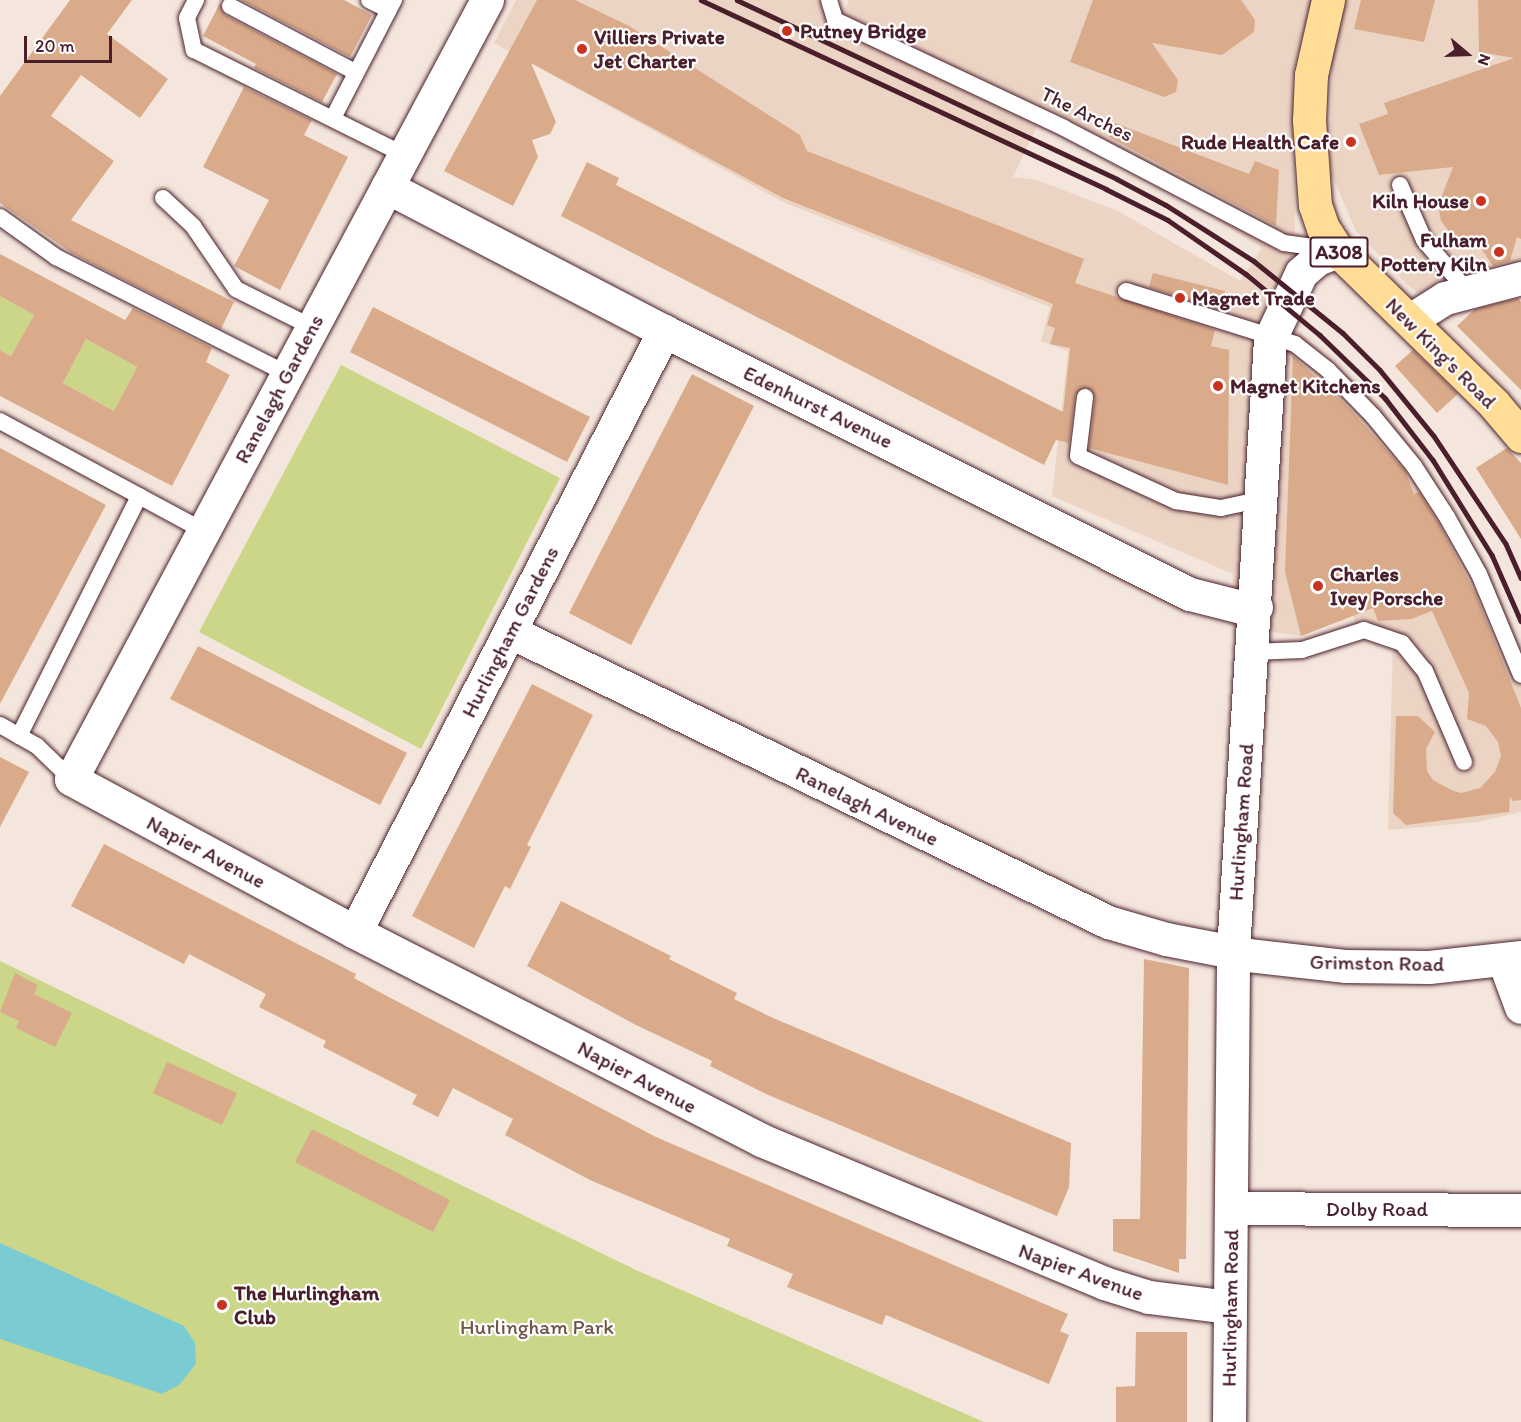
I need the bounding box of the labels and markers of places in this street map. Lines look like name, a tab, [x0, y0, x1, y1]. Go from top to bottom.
place label: Putney Bridge	[800, 18, 927, 44]
marker: Putney Bridge	[778, 22, 796, 40]
place label: Villiers Private Jet Charter	[594, 24, 725, 74]
marker: Villiers Private Jet Charter	[575, 42, 589, 56]
place label: Rude Health Cafe	[1182, 129, 1339, 155]
marker: Rude Health Cafe	[1344, 135, 1358, 149]
place label: Kiln House	[1372, 188, 1469, 214]
marker: Kiln House	[1474, 194, 1488, 208]
place label: Fulham Pottery Kiln	[1381, 227, 1487, 277]
marker: Fulham Pottery Kiln	[1492, 245, 1506, 259]
place label: Magnet Trade	[1192, 285, 1315, 311]
marker: Magnet Trade	[1173, 291, 1187, 305]
place label: Magnet Kitchens	[1230, 373, 1381, 399]
marker: Magnet Kitchens	[1211, 379, 1225, 393]
place label: Charles Ivey Porsche	[1330, 561, 1443, 611]
marker: Charles Ivey Porsche	[1311, 579, 1325, 593]
place label: The Hurlingham Club	[234, 1280, 380, 1330]
marker: The Hurlingham Club	[215, 1298, 229, 1312]

